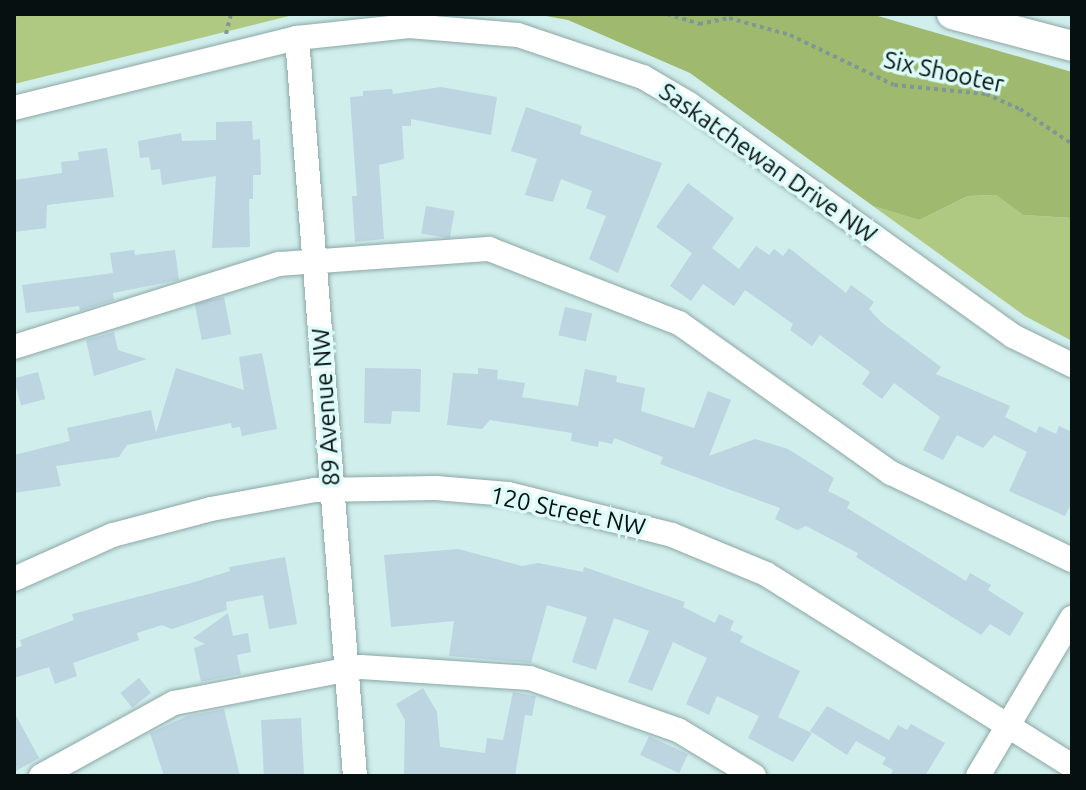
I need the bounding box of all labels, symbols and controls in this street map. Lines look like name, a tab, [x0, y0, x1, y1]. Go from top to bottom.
street label: Six Shooter	[881, 45, 1007, 99]
street label: Saskatchewan Drive NW	[654, 77, 882, 249]
street label: 89 Avenue NW	[306, 327, 346, 487]
street label: 120 Street NW	[488, 480, 648, 542]

